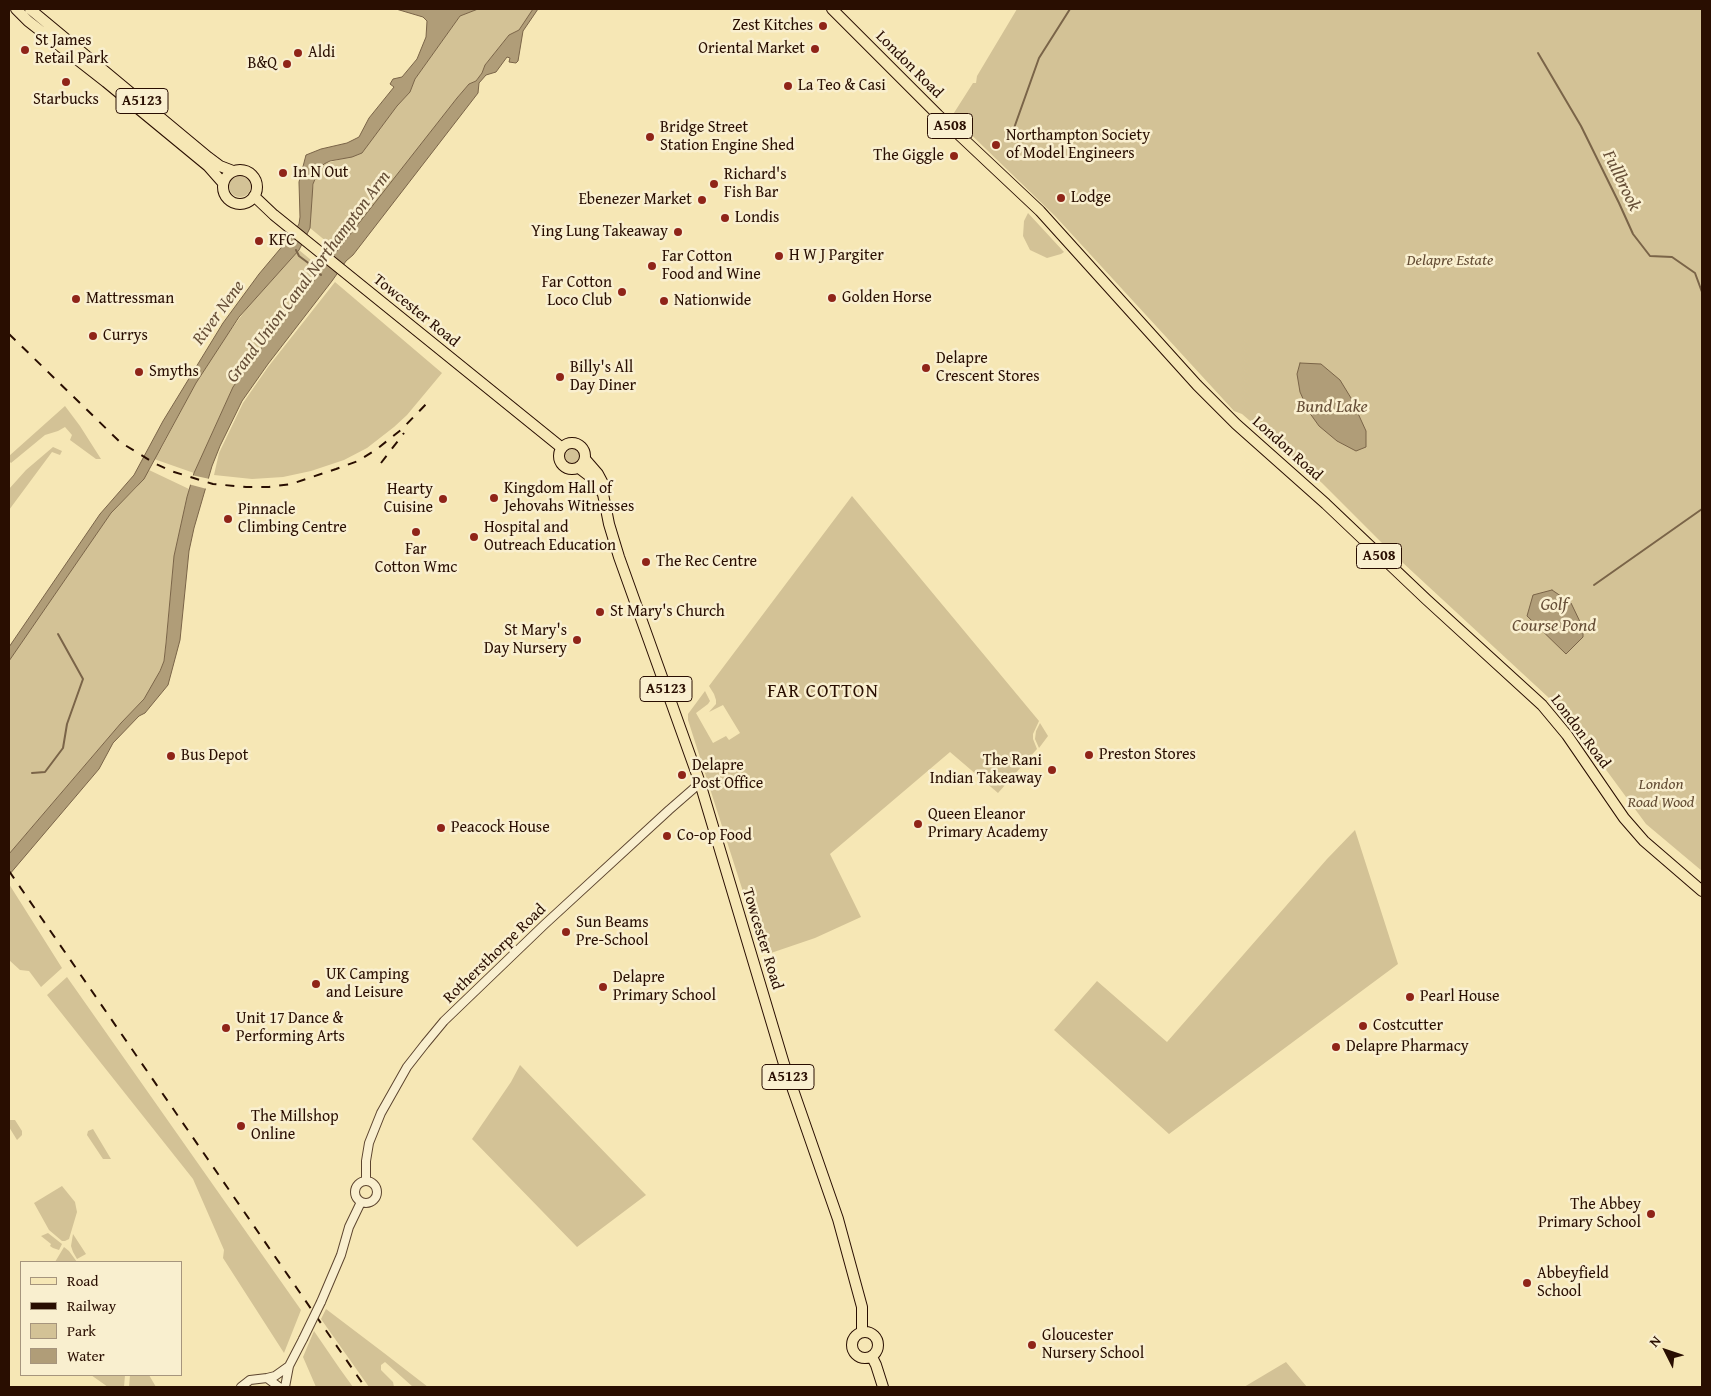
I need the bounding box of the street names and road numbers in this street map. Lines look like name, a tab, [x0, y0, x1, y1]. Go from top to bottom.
street label: London Road	[871, 27, 947, 103]
road number: A5123	[116, 88, 168, 114]
road number: A508	[928, 114, 972, 138]
street label: Towcester Road	[369, 270, 463, 352]
street label: London Road	[1248, 413, 1326, 485]
road number: A508	[1356, 544, 1402, 568]
road number: A5123	[640, 676, 692, 702]
street label: London Road	[1546, 691, 1614, 773]
street label: Towcester Road	[737, 886, 787, 992]
street label: Rothersthorpe Road	[440, 900, 550, 1008]
road number: A5123	[762, 1064, 814, 1090]

